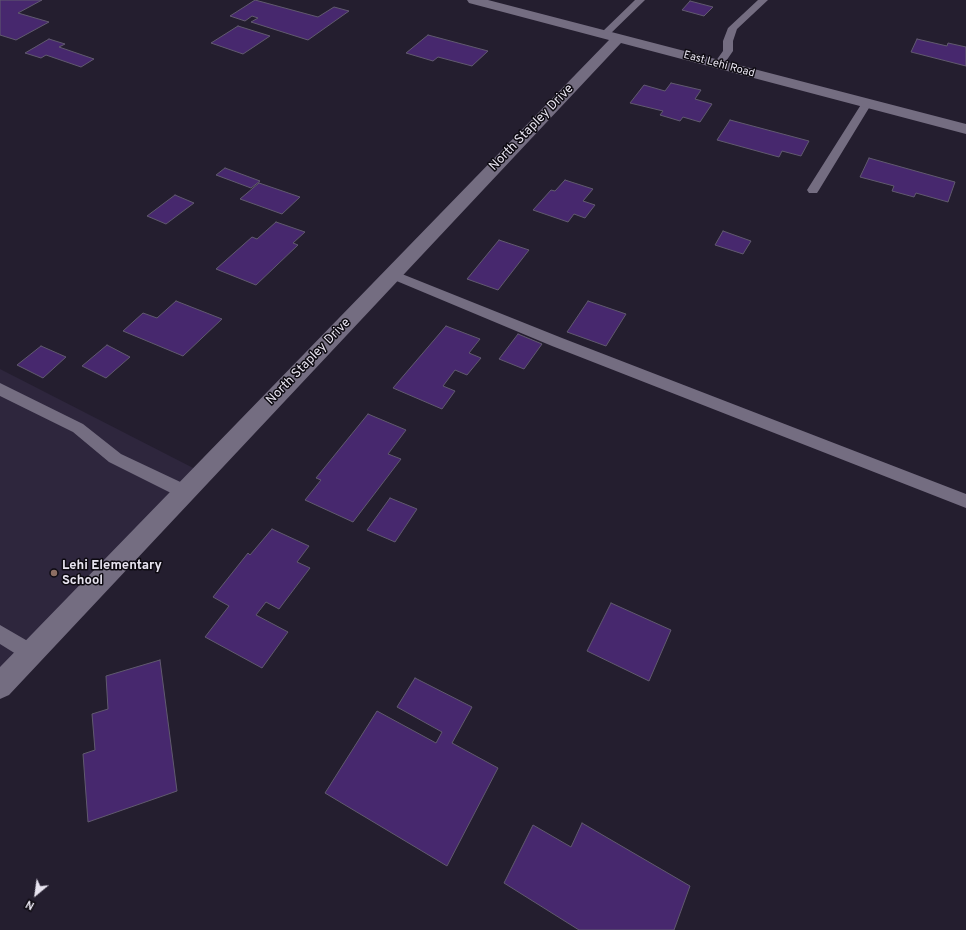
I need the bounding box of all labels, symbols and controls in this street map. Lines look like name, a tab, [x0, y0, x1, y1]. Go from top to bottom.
street label: East Lehi Road	[682, 49, 756, 81]
street label: North Stapley Drive	[487, 81, 577, 175]
street label: North Stapley Drive	[264, 315, 354, 409]
place label: Lehi Elementary School	[62, 558, 162, 589]
marker: Lehi Elementary School	[49, 568, 59, 578]
north arrow	[16, 874, 56, 914]
text: N	[23, 896, 37, 913]

